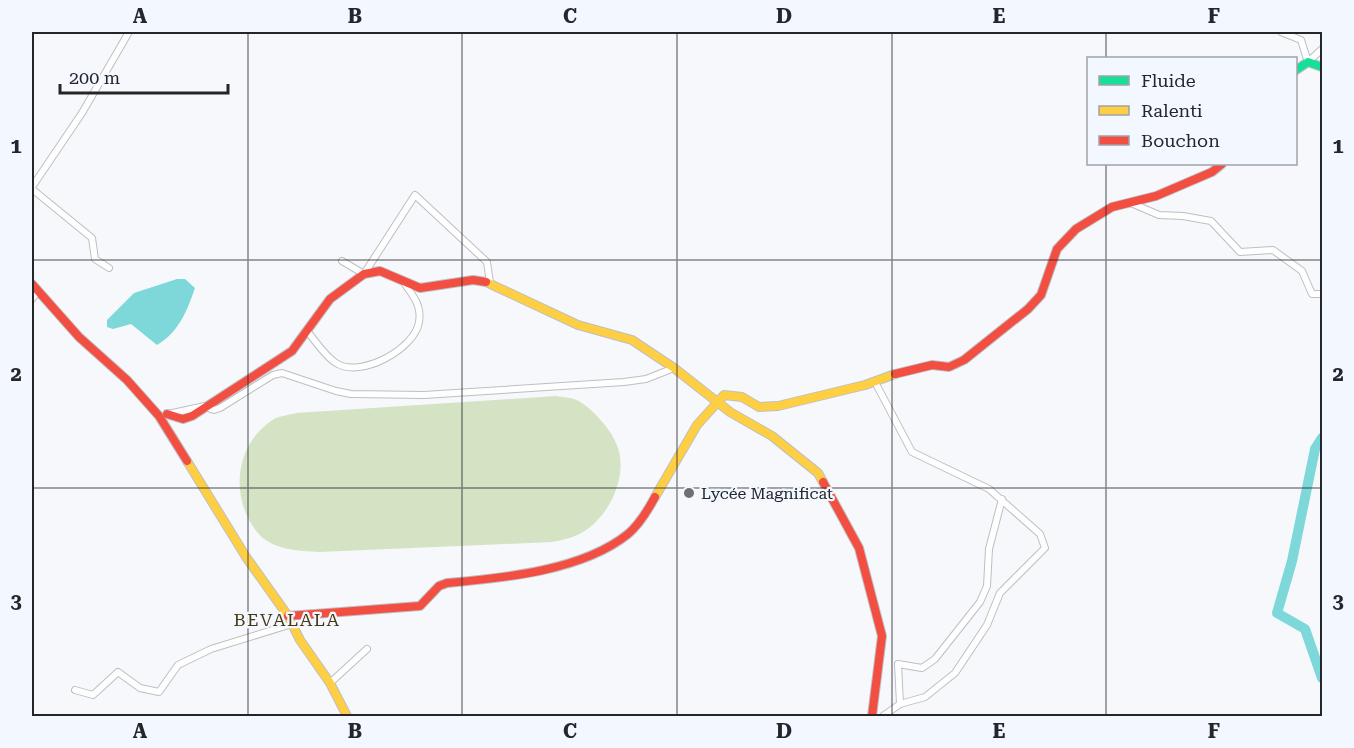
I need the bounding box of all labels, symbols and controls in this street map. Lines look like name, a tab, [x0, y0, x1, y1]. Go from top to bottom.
text: A	[133, 4, 148, 28]
text: B	[348, 4, 362, 28]
text: C	[563, 4, 577, 28]
text: D	[776, 4, 792, 28]
text: E	[993, 4, 1006, 28]
text: F	[1208, 4, 1220, 28]
scale bar	[60, 57, 228, 95]
legend	[1087, 57, 1297, 165]
text: 200 m	[69, 67, 120, 88]
text: Fluide	[1141, 70, 1196, 91]
text: Ralenti	[1141, 100, 1203, 121]
text: Bouchon	[1141, 130, 1220, 151]
text: 1	[10, 134, 22, 158]
text: 1	[1332, 134, 1344, 158]
text: 2	[10, 362, 22, 386]
text: 2	[1332, 362, 1344, 386]
place label: Lycée Magnificat	[701, 484, 833, 503]
marker: Lycée Magnificat	[682, 486, 696, 500]
text: 3	[10, 589, 22, 613]
text: 3	[1332, 589, 1344, 613]
district label: BEVALALA	[233, 609, 341, 630]
text: A	[133, 719, 148, 743]
text: B	[348, 719, 362, 743]
text: C	[563, 719, 577, 743]
text: D	[776, 719, 792, 743]
text: E	[993, 719, 1006, 743]
text: F	[1208, 719, 1220, 743]

